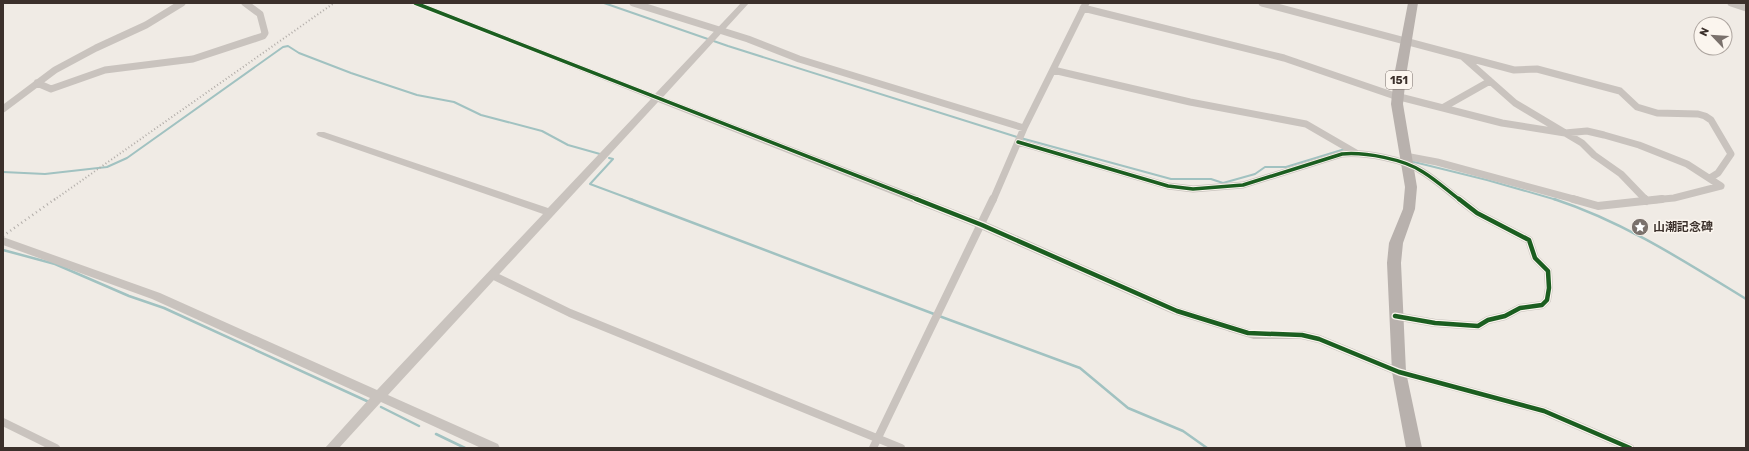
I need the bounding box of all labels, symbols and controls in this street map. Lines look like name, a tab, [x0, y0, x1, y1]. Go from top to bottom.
north arrow	[1693, 16, 1733, 56]
text: N	[1697, 26, 1712, 38]
road number: 151	[1386, 71, 1412, 89]
place icon: 山潮記念碑	[1630, 217, 1650, 237]
place label: 山潮記念碑	[1653, 220, 1713, 234]

